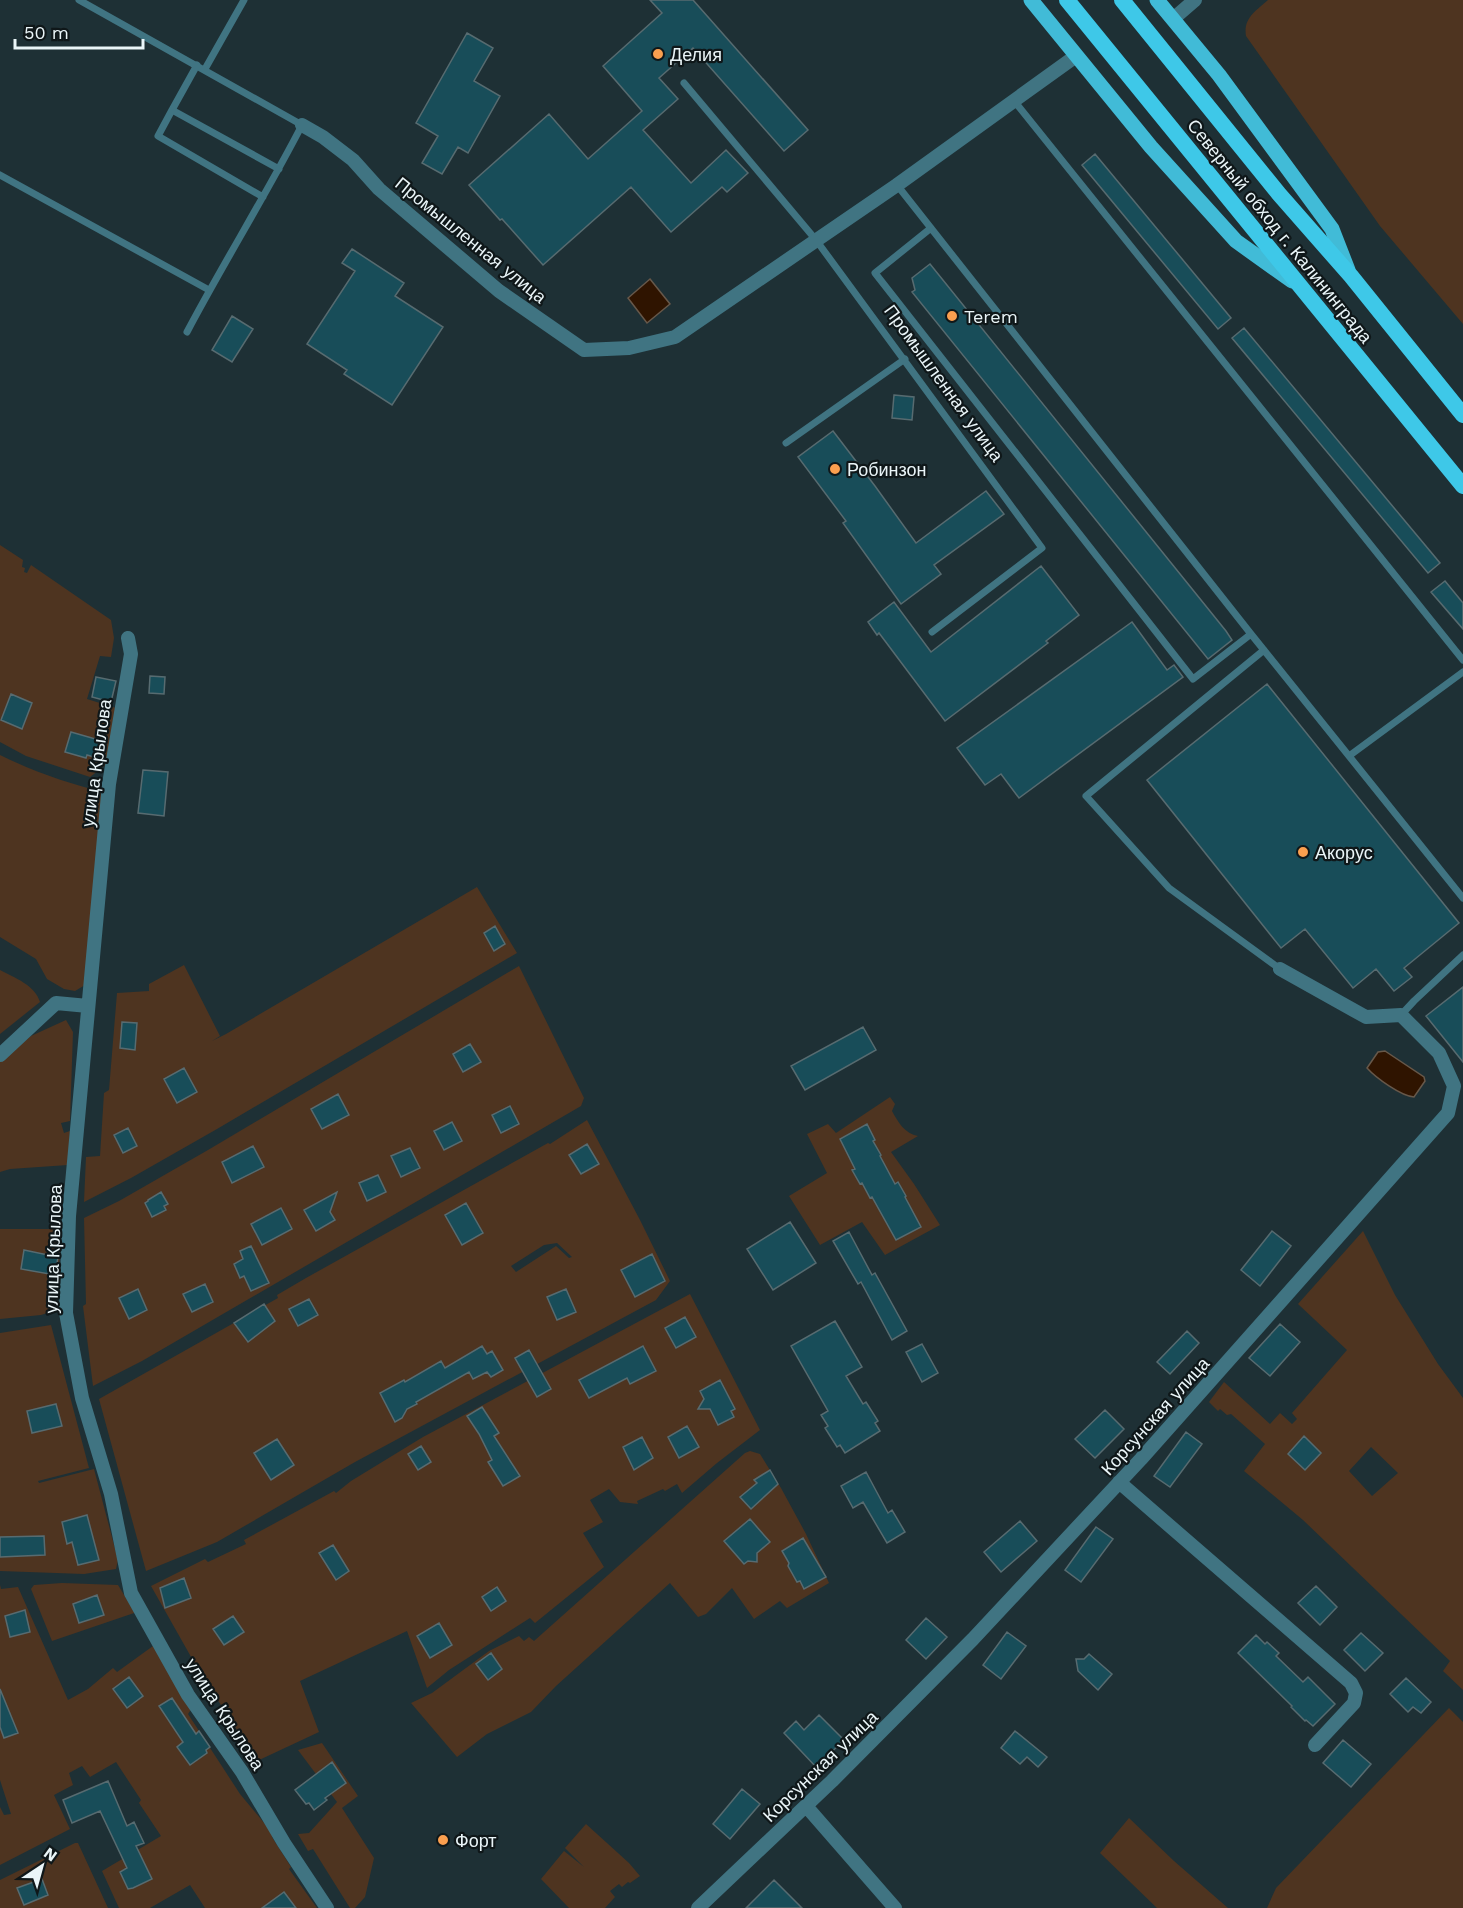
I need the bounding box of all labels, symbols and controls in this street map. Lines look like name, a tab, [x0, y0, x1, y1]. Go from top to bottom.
scale bar	[15, 12, 142, 50]
text: 50 m	[24, 22, 69, 43]
place label: Делия	[670, 44, 722, 65]
marker: Делия	[651, 47, 665, 61]
street label: Северный обход г. Калининграда	[1183, 115, 1377, 348]
street label: Промышленная улица	[391, 173, 552, 308]
street label: Промышленная улица	[880, 301, 1008, 466]
place label: Terem	[964, 306, 1018, 327]
marker: Terem	[945, 309, 959, 323]
place label: Робинзон	[847, 459, 927, 480]
marker: Робинзон	[828, 462, 842, 476]
street label: улица Крылова	[77, 697, 116, 828]
place label: Акорус	[1315, 842, 1373, 863]
marker: Акорус	[1296, 845, 1310, 859]
street label: улица Крылова	[40, 1183, 66, 1314]
street label: Корсунская улица	[1097, 1352, 1214, 1479]
street label: улица Крылова	[181, 1654, 270, 1775]
street label: Корсунская улица	[758, 1705, 882, 1826]
place label: Форт	[455, 1830, 497, 1851]
marker: Форт	[436, 1833, 450, 1847]
north arrow	[12, 1836, 72, 1896]
text: N	[40, 1843, 61, 1865]

